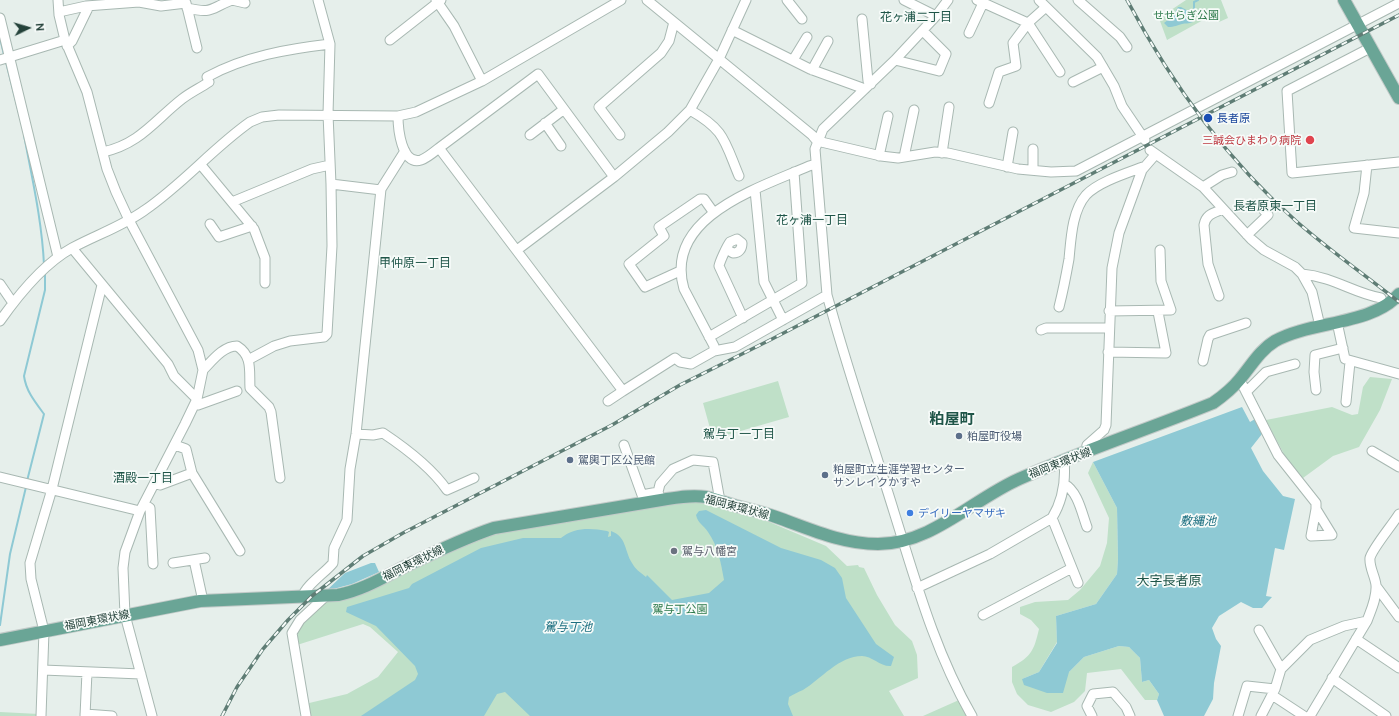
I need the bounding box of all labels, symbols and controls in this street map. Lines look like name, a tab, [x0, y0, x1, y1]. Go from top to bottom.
north arrow	[8, 8, 48, 48]
park label: せせらぎ公園	[1153, 8, 1219, 22]
district label: 花ヶ浦二丁目	[880, 10, 952, 24]
text: N	[34, 22, 46, 32]
place label: 長者原	[1217, 111, 1250, 125]
marker: 長者原	[1202, 112, 1214, 124]
place label: 三誠会ひまわり病院	[1202, 133, 1301, 147]
marker: 三誠会ひまわり病院	[1304, 134, 1316, 146]
district label: 長者原東一丁目	[1233, 199, 1317, 213]
district label: 花ヶ浦一丁目	[776, 213, 848, 227]
district label: 甲仲原一丁目	[379, 256, 451, 270]
district label: 粕屋町	[930, 410, 974, 428]
district label: 駕与丁一丁目	[703, 427, 775, 441]
place label: 粕屋町役場	[967, 429, 1022, 443]
marker: 粕屋町役場	[954, 431, 964, 441]
street label: 福岡東環状線	[1027, 445, 1093, 481]
place label: 駕輿丁区公民館	[578, 453, 655, 467]
marker: 駕輿丁区公民館	[565, 455, 575, 465]
place label: 粕屋町立生涯学習センター サンレイクかすや	[833, 462, 965, 488]
marker: 粕屋町立生涯学習センター サンレイクかすや	[820, 470, 830, 480]
district label: 酒殿一丁目	[113, 471, 173, 485]
street label: 福岡東環状線	[703, 492, 771, 522]
place label: デイリーヤマザキ	[918, 506, 1006, 520]
marker: デイリーヤマザキ	[905, 508, 915, 518]
water label: 敷縄池	[1180, 514, 1216, 528]
street label: 福岡東環状線	[380, 543, 446, 583]
place label: 駕与八幡宮	[682, 544, 737, 558]
marker: 駕与八幡宮	[669, 546, 679, 556]
district label: 大字長者原	[1137, 573, 1201, 589]
park label: 駕与丁公園	[653, 602, 707, 616]
street label: 福岡東環状線	[63, 607, 131, 633]
water label: 駕与丁池	[544, 620, 592, 634]

